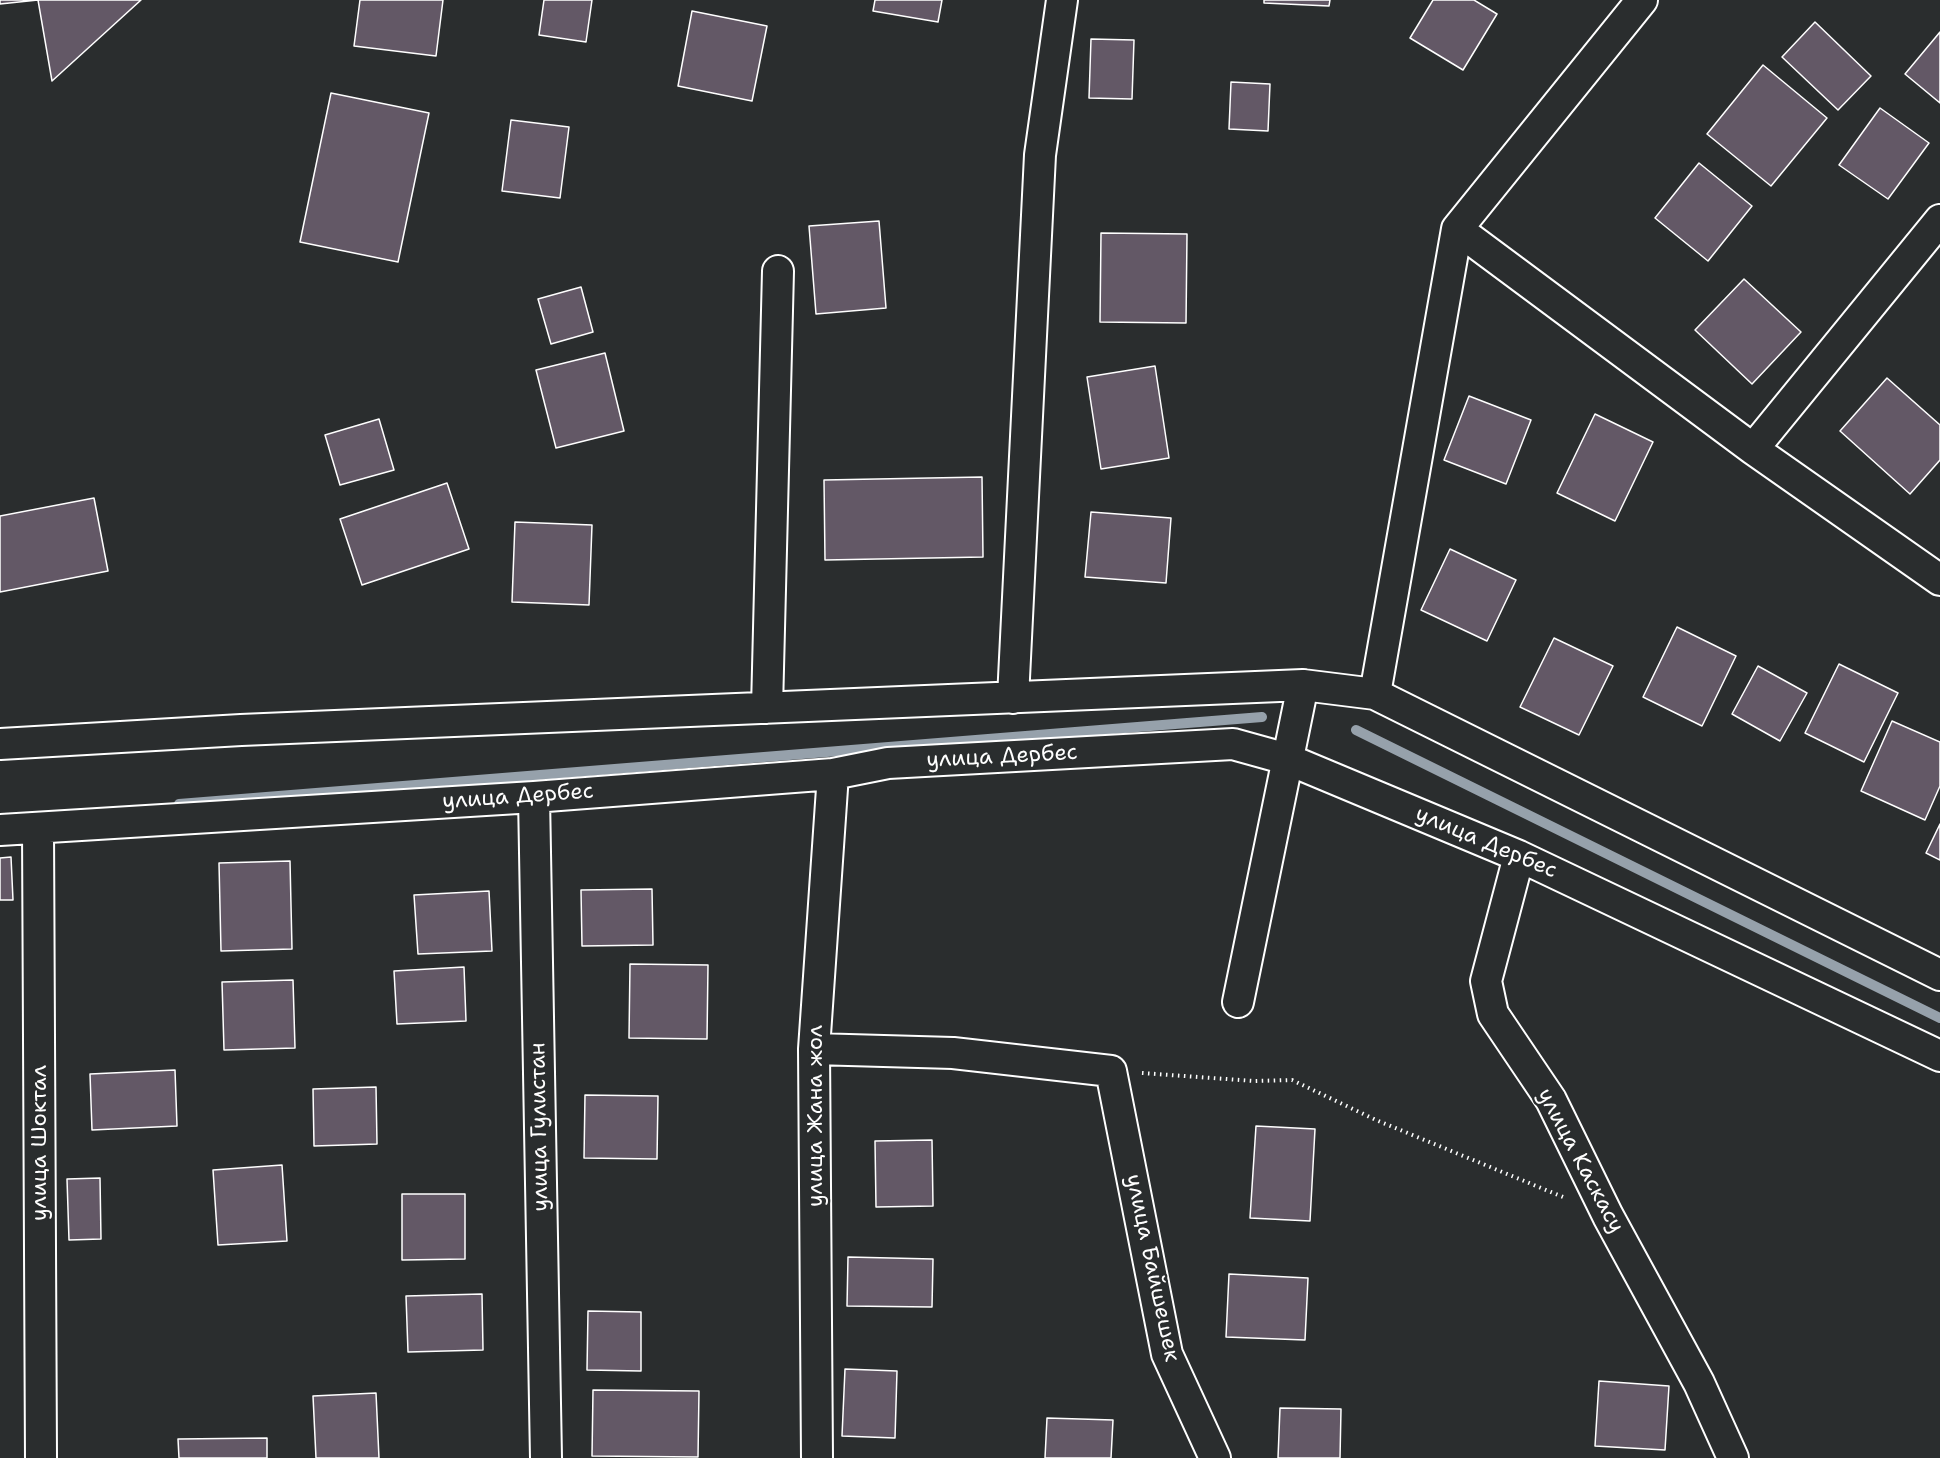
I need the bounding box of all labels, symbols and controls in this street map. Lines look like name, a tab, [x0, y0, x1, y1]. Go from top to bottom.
street label: улица Дербес	[926, 740, 1078, 774]
street label: улица Дербес	[442, 779, 594, 815]
street label: улица Дербес	[1411, 801, 1561, 885]
street label: улица Жана жол	[803, 1025, 829, 1207]
street label: улица Гулистан	[525, 1042, 555, 1212]
street label: улица Шоктал	[27, 1065, 53, 1221]
street label: улица Каскасу	[1531, 1084, 1629, 1238]
street label: улица Байшешек	[1119, 1172, 1185, 1364]

